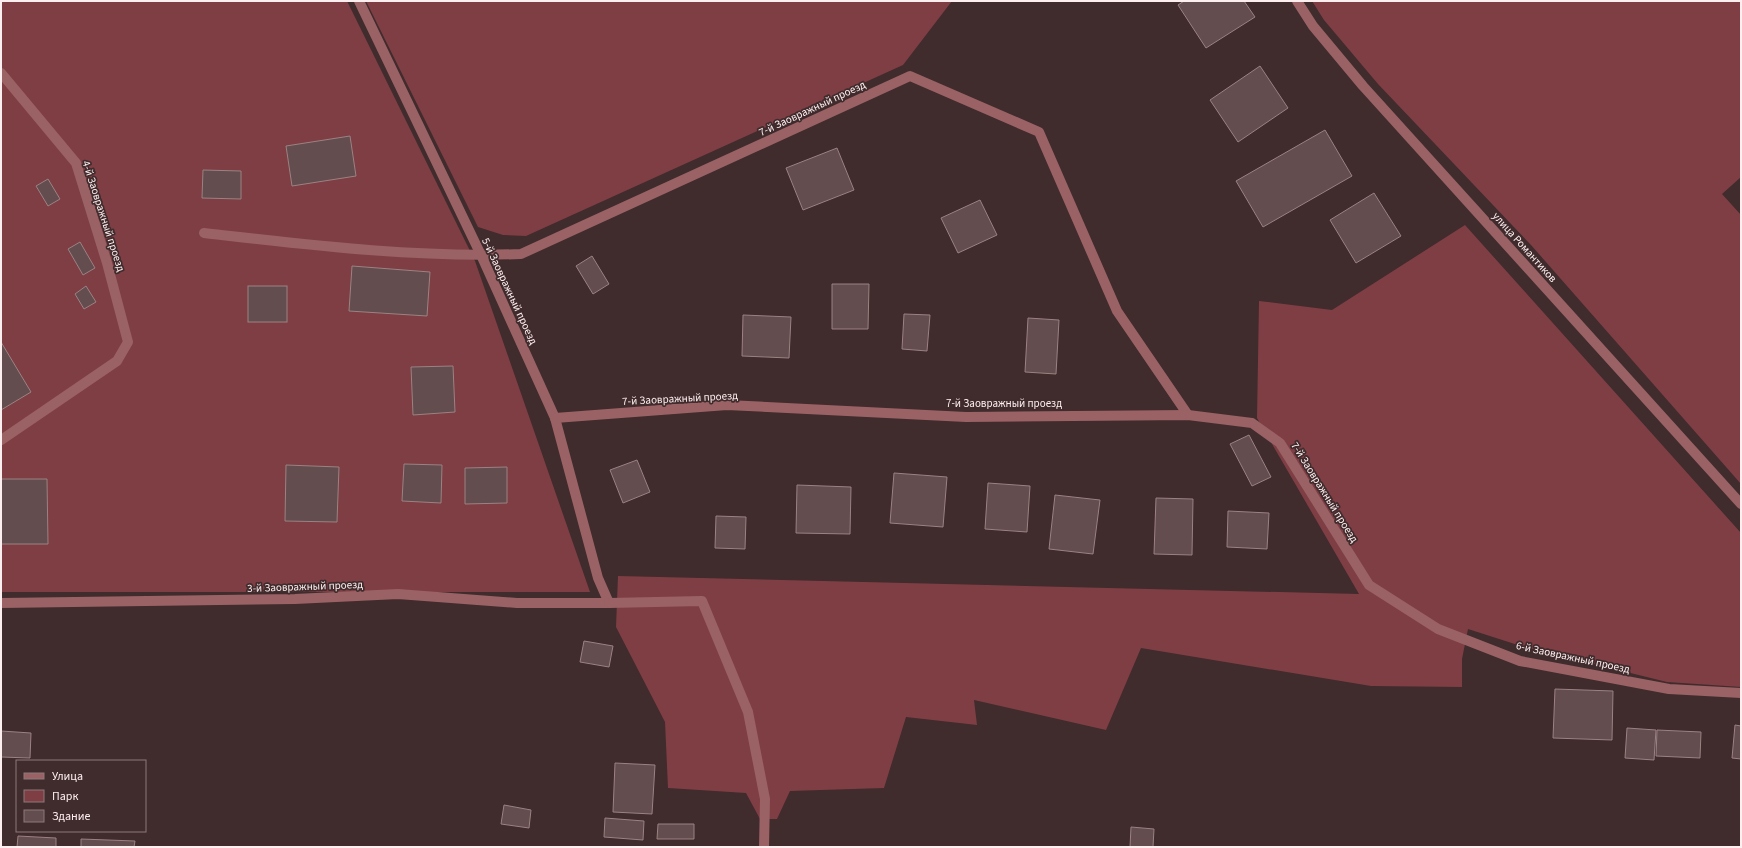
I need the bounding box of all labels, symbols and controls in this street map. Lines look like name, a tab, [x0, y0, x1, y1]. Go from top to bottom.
street label: 7-й Заовражный проезд	[756, 77, 868, 140]
street label: 4-й Заовражный проезд	[78, 159, 129, 274]
street label: улица Романтиков	[1489, 209, 1560, 286]
street label: 5-й Заовражный проезд	[478, 235, 541, 347]
street label: 7-й Заовражный проезд	[622, 388, 738, 409]
street label: 7-й Заовражный проезд	[946, 396, 1062, 411]
street label: 7-й Заовражный проезд	[1287, 439, 1362, 546]
street label: 3-й Заовражный проезд	[247, 577, 363, 596]
street label: 6-й Заовражный проезд	[1515, 638, 1631, 677]
legend	[16, 760, 146, 832]
text: Улица	[52, 768, 83, 785]
text: Парк	[52, 788, 78, 805]
text: Здание	[52, 808, 91, 825]

